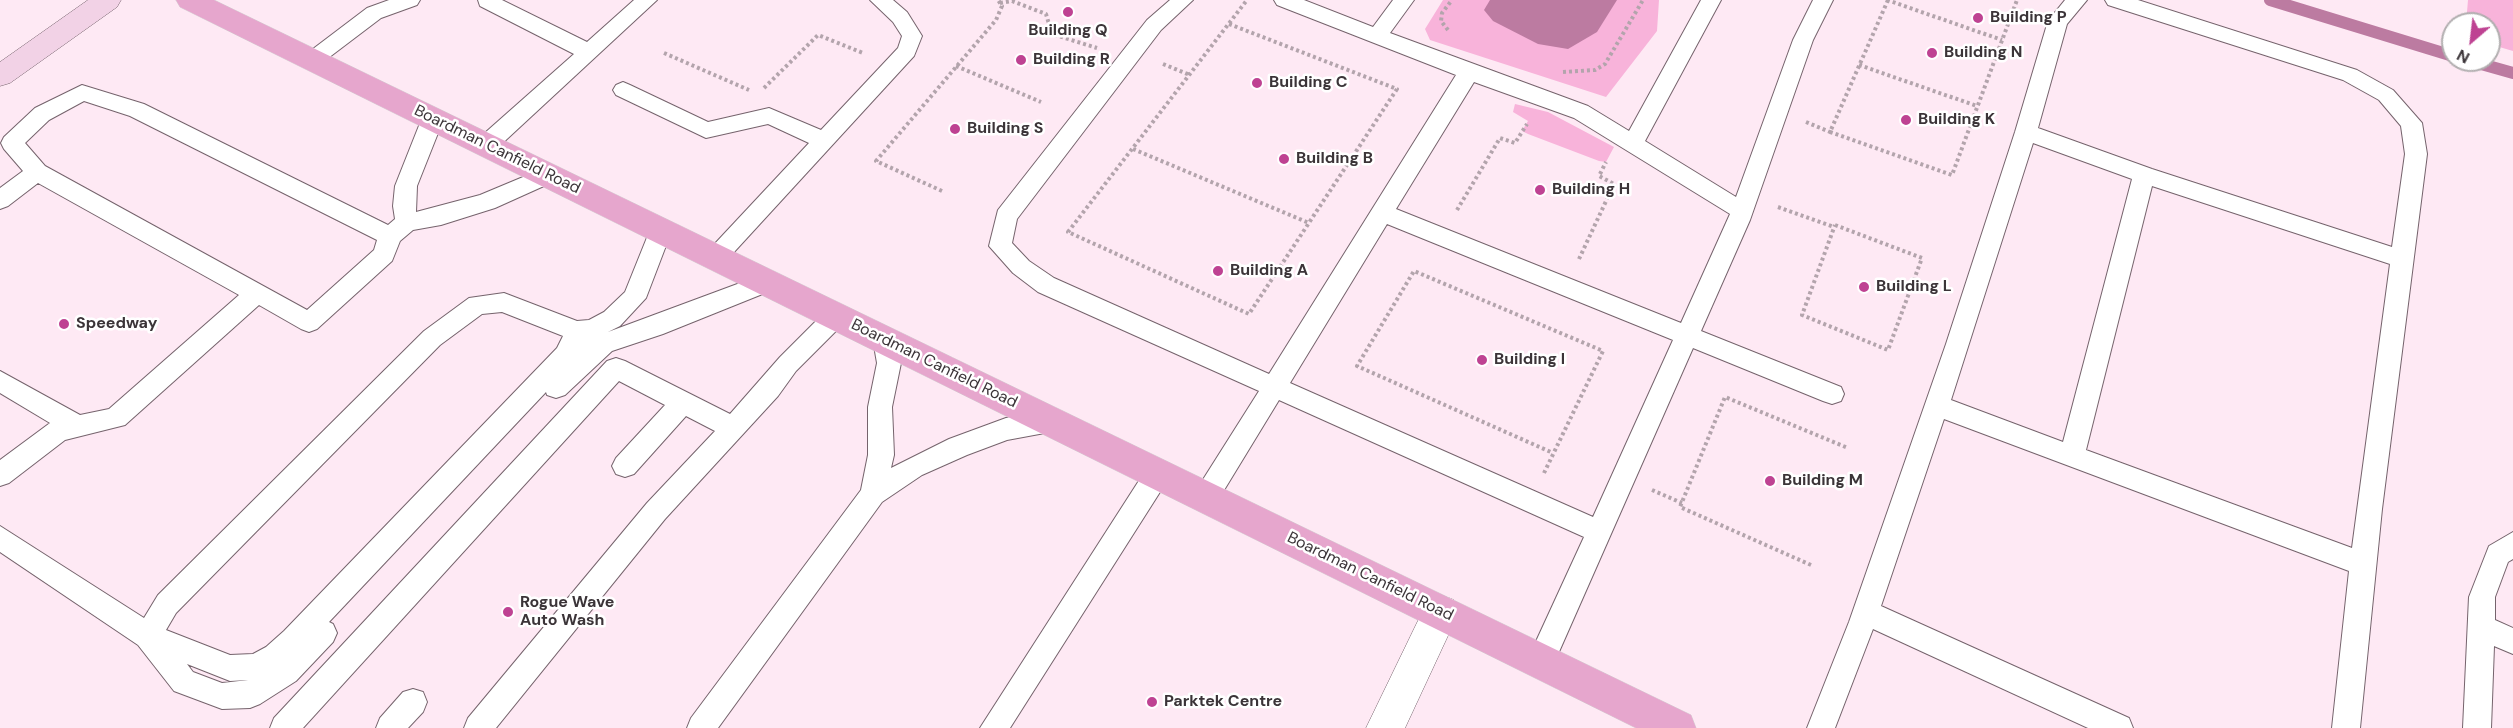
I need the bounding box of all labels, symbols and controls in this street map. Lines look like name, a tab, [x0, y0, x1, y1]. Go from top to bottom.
marker: Building Q	[1061, 5, 1075, 19]
place label: Building P	[1990, 8, 2067, 28]
marker: Building P	[1971, 11, 1985, 25]
north arrow	[2441, 12, 2501, 72]
place label: Building Q	[1028, 21, 1108, 41]
place label: Building N	[1944, 43, 2022, 63]
text: N	[2453, 45, 2473, 69]
marker: Building N	[1925, 46, 1939, 60]
place label: Building R	[1033, 50, 1110, 70]
marker: Building R	[1014, 53, 1028, 67]
place label: Building C	[1269, 73, 1348, 93]
marker: Building C	[1250, 76, 1264, 90]
street label: Boardman Canfield Road	[411, 101, 583, 199]
place label: Building K	[1918, 110, 1995, 130]
marker: Building K	[1899, 113, 1913, 127]
place label: Building S	[967, 119, 1043, 139]
marker: Building S	[948, 122, 962, 136]
place label: Building B	[1296, 149, 1373, 169]
marker: Building B	[1277, 152, 1291, 166]
place label: Building H	[1552, 180, 1630, 200]
marker: Building H	[1533, 183, 1547, 197]
place label: Building A	[1230, 261, 1308, 281]
marker: Building A	[1211, 264, 1225, 278]
place label: Building L	[1876, 277, 1952, 297]
marker: Building L	[1857, 280, 1871, 294]
place label: Speedway	[76, 314, 157, 334]
street label: Boardman Canfield Road	[848, 315, 1020, 413]
marker: Speedway	[57, 317, 71, 331]
place label: Building I	[1494, 350, 1565, 370]
marker: Building I	[1475, 353, 1489, 367]
place label: Building M	[1782, 471, 1863, 491]
marker: Building M	[1763, 474, 1777, 488]
street label: Boardman Canfield Road	[1284, 528, 1456, 626]
place label: Rogue Wave Auto Wash	[520, 593, 614, 631]
marker: Rogue Wave Auto Wash	[501, 605, 515, 619]
place label: Parktek Centre	[1164, 692, 1282, 712]
marker: Parktek Centre	[1145, 695, 1159, 709]

